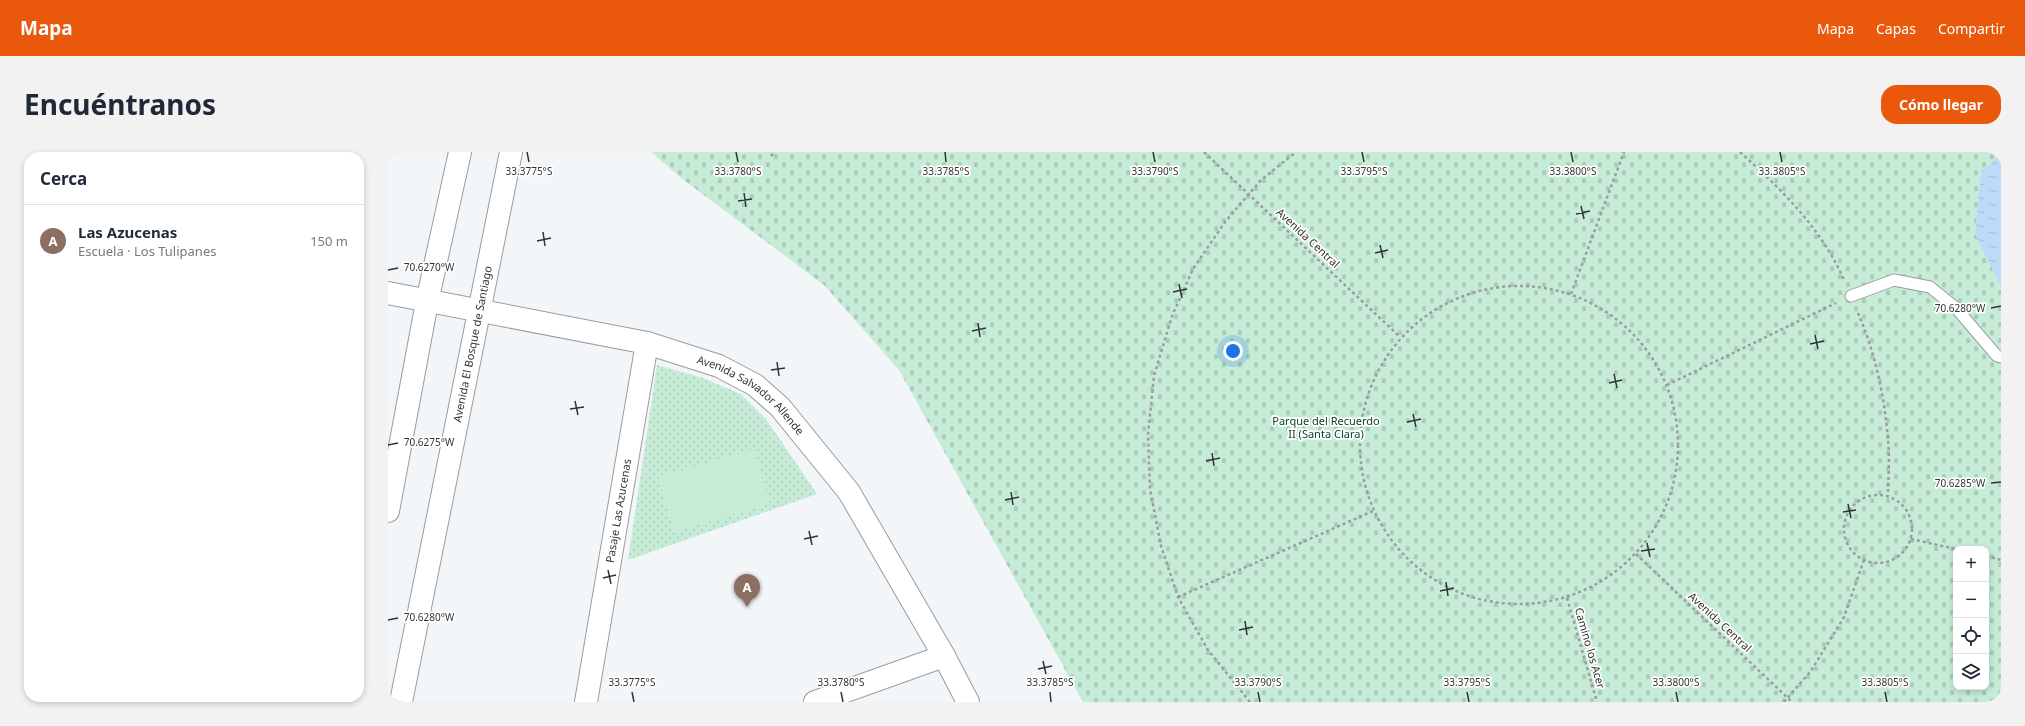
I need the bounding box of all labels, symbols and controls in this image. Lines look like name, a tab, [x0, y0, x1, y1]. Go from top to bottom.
text: Mapa	[20, 15, 73, 41]
text: Mapa	[1817, 19, 1854, 38]
text: Capas	[1876, 19, 1916, 38]
text: Compartir	[1938, 19, 2005, 38]
text: Encuéntranos	[24, 85, 216, 123]
button: Cómo llegar	[1881, 85, 2001, 124]
text: 33.3775°S	[506, 164, 553, 178]
text: 33.3780°S	[715, 164, 762, 178]
text: 33.3785°S	[923, 164, 970, 178]
text: 33.3790°S	[1132, 164, 1179, 178]
text: 33.3795°S	[1341, 164, 1388, 178]
text: 33.3800°S	[1550, 164, 1597, 178]
text: 33.3805°S	[1759, 164, 1806, 178]
text: Cerca	[40, 167, 87, 190]
street label: Avenida Central	[1273, 204, 1343, 271]
text: Las Azucenas	[78, 222, 177, 242]
text: A	[49, 232, 58, 250]
text: 150 m	[310, 232, 348, 250]
text: Escuela · Los Tulipanes	[78, 242, 216, 260]
text: 70.6270°W	[404, 260, 455, 274]
street label: Avenida El Bosque de Santiago	[449, 264, 495, 424]
text: 70.6280°W	[1935, 301, 1986, 315]
your location	[1223, 341, 1243, 361]
street label: Avenida Salvador Allende	[695, 351, 808, 438]
park label: Parque del Recuerdo II (Santa Clara)	[1272, 413, 1380, 441]
text: 70.6275°W	[404, 435, 455, 449]
street label: Pasaje Las Azucenas	[602, 458, 634, 564]
text: 70.6285°W	[1935, 476, 1986, 490]
map controls	[1953, 546, 1989, 690]
button: +	[1953, 546, 1989, 582]
pin: A	[734, 574, 760, 607]
button: −	[1953, 582, 1989, 618]
street label: Avenida Central	[1685, 588, 1755, 655]
street label: Camino los Acer	[1572, 606, 1609, 690]
text: 70.6280°W	[404, 610, 455, 624]
button: locate	[1953, 618, 1989, 654]
button: layers	[1953, 654, 1989, 690]
text: 33.3775°S	[609, 675, 656, 689]
text: 33.3780°S	[818, 675, 865, 689]
text: 33.3785°S	[1027, 675, 1074, 689]
text: 33.3790°S	[1235, 675, 1282, 689]
text: 33.3795°S	[1444, 675, 1491, 689]
text: 33.3800°S	[1653, 675, 1700, 689]
text: 33.3805°S	[1862, 675, 1909, 689]

